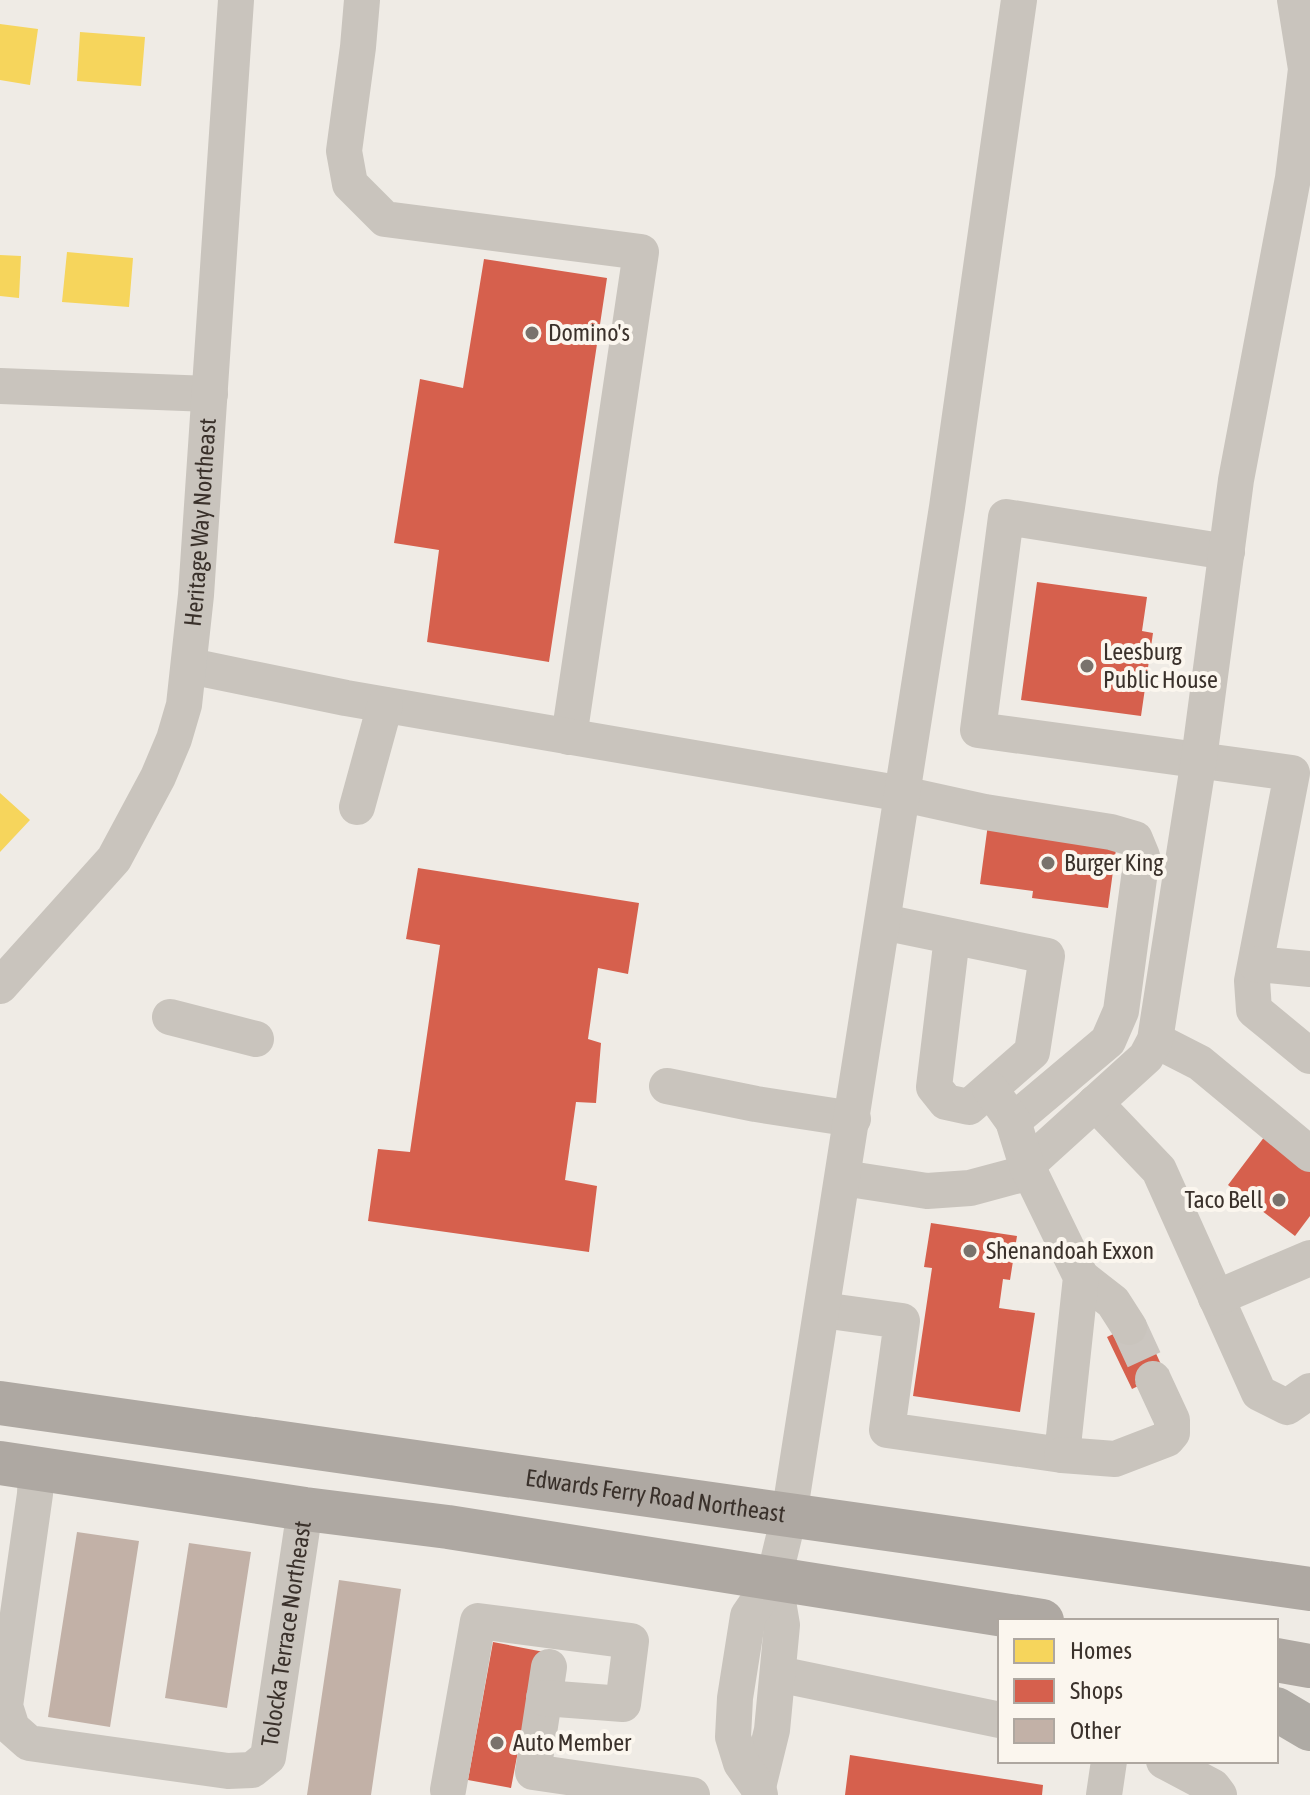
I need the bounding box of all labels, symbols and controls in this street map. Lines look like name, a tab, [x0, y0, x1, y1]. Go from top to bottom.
place label: Domino's	[548, 319, 630, 346]
marker: Domino's	[523, 324, 541, 342]
street label: Heritage Way Northeast	[179, 417, 221, 628]
place label: Leesburg Public House	[1103, 638, 1218, 693]
marker: Leesburg Public House	[1078, 657, 1096, 675]
place label: Burger King	[1064, 849, 1164, 876]
marker: Burger King	[1039, 854, 1057, 872]
place label: Taco Bell	[1185, 1186, 1264, 1213]
marker: Taco Bell	[1270, 1191, 1288, 1209]
place label: Shenandoah Exxon	[986, 1237, 1154, 1264]
marker: Shenandoah Exxon	[961, 1242, 979, 1260]
street label: Edwards Ferry Road Northeast	[524, 1464, 787, 1527]
street label: Tolocka Terrace Northeast	[256, 1519, 316, 1749]
legend	[998, 1619, 1278, 1763]
text: Homes	[1070, 1637, 1132, 1664]
text: Shops	[1070, 1677, 1123, 1704]
text: Other	[1070, 1717, 1121, 1744]
place label: Auto Member	[513, 1729, 632, 1756]
marker: Auto Member	[488, 1734, 506, 1752]

